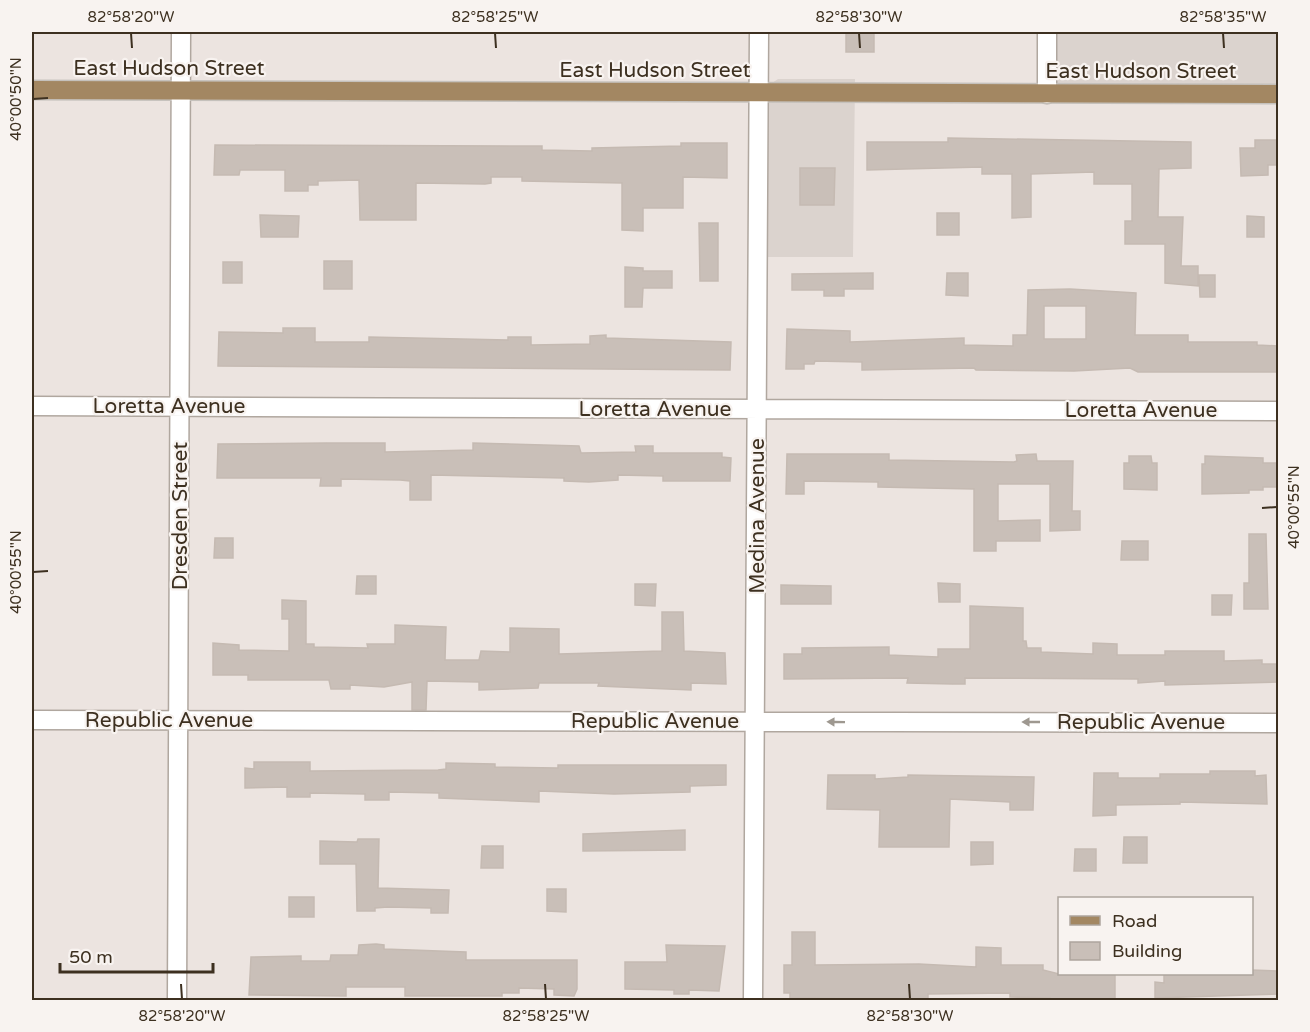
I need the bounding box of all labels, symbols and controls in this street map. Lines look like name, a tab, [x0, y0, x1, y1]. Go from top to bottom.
text: 82°58'20"W	[88, 8, 174, 26]
text: 82°58'25"W	[452, 8, 538, 26]
text: 82°58'30"W	[816, 8, 902, 26]
text: 82°58'35"W	[1180, 8, 1266, 26]
street label: East Hudson Street	[73, 56, 265, 81]
text: 40°00'50"N	[7, 57, 25, 141]
street label: East Hudson Street	[559, 58, 751, 83]
street label: East Hudson Street	[1045, 59, 1237, 84]
street label: Loretta Avenue	[93, 394, 246, 419]
street label: Loretta Avenue	[579, 397, 732, 422]
street label: Loretta Avenue	[1065, 398, 1218, 423]
street label: Medina Avenue	[745, 438, 770, 594]
street label: Dresden Street	[168, 442, 193, 590]
text: 40°00'55"N	[1285, 465, 1303, 549]
text: 40°00'55"N	[7, 530, 25, 614]
street label: Republic Avenue	[85, 708, 253, 733]
street label: Republic Avenue	[571, 709, 739, 734]
street label: Republic Avenue	[1057, 710, 1225, 735]
one-way arrow	[827, 717, 846, 727]
one-way arrow	[1022, 717, 1041, 727]
legend	[1058, 897, 1253, 975]
text: Road	[1112, 910, 1157, 932]
scale bar	[60, 936, 213, 974]
text: Building	[1112, 940, 1182, 962]
text: 50 m	[69, 946, 113, 968]
text: 82°58'20"W	[139, 1007, 225, 1025]
text: 82°58'25"W	[503, 1007, 589, 1025]
text: 82°58'30"W	[867, 1007, 953, 1025]

